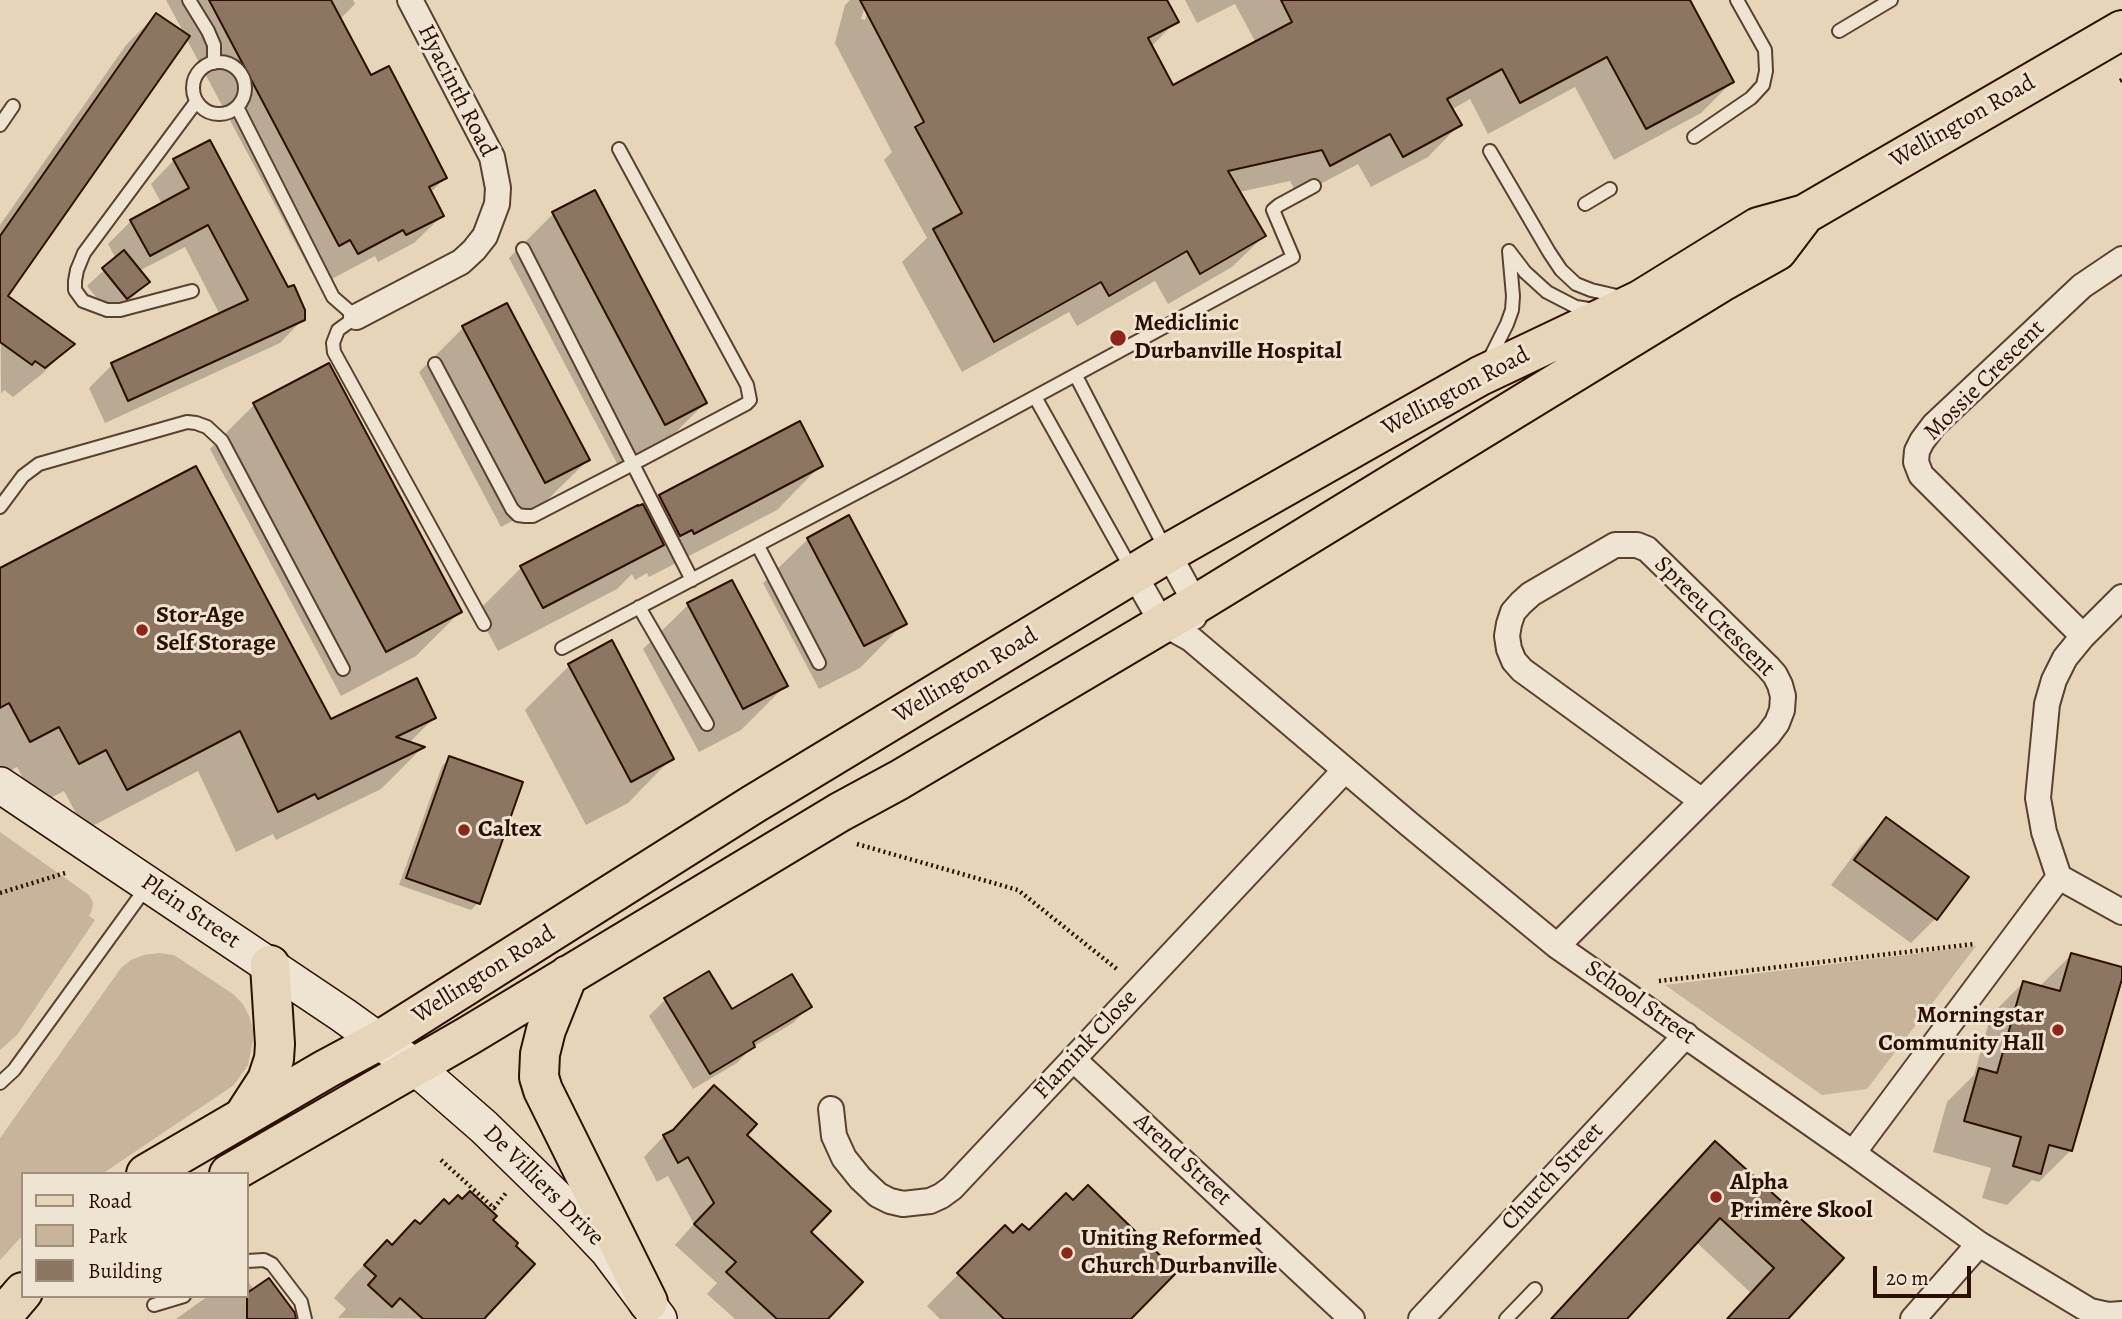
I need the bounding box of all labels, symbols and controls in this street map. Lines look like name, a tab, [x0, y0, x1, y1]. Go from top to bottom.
street label: Hyacinth Road	[410, 20, 502, 162]
street label: Wellington Road	[1885, 69, 2041, 175]
place label: Mediclinic Durbanville Hospital	[1134, 310, 1342, 366]
street label: Mossie Crescent	[1919, 315, 2051, 447]
marker: Mediclinic Durbanville Hospital	[1108, 328, 1128, 348]
street label: Wellington Road	[1377, 341, 1535, 443]
street label: Spreeu Crescent	[1648, 551, 1780, 683]
place label: Stor-Age Self Storage	[156, 602, 276, 658]
marker: Stor-Age Self Storage	[134, 622, 150, 638]
street label: Wellington Road	[889, 622, 1043, 730]
place label: Caltex	[478, 816, 541, 844]
marker: Caltex	[456, 822, 472, 838]
street label: Plein Street	[135, 868, 245, 956]
street label: Wellington Road	[407, 920, 561, 1030]
street label: School Street	[1579, 954, 1701, 1052]
street label: Flamink Close	[1028, 984, 1144, 1106]
place label: Morningstar Community Hall	[1878, 1002, 2044, 1058]
marker: Morningstar Community Hall	[2050, 1022, 2066, 1038]
street label: Arend Street	[1127, 1108, 1237, 1212]
street label: Church Street	[1496, 1117, 1610, 1237]
street label: De Villiers Drive	[476, 1119, 610, 1253]
place label: Alpha Primêre Skool	[1730, 1169, 1873, 1225]
legend	[21, 1172, 248, 1298]
text: Road	[88, 1187, 132, 1215]
marker: Alpha Primêre Skool	[1708, 1189, 1724, 1205]
text: Park	[88, 1222, 127, 1250]
place label: Uniting Reformed Church Durbanville	[1081, 1225, 1277, 1281]
marker: Uniting Reformed Church Durbanville	[1059, 1245, 1075, 1261]
scale bar	[1877, 1252, 1975, 1296]
text: Building	[88, 1257, 162, 1285]
text: 20 m	[1886, 1264, 1929, 1292]

